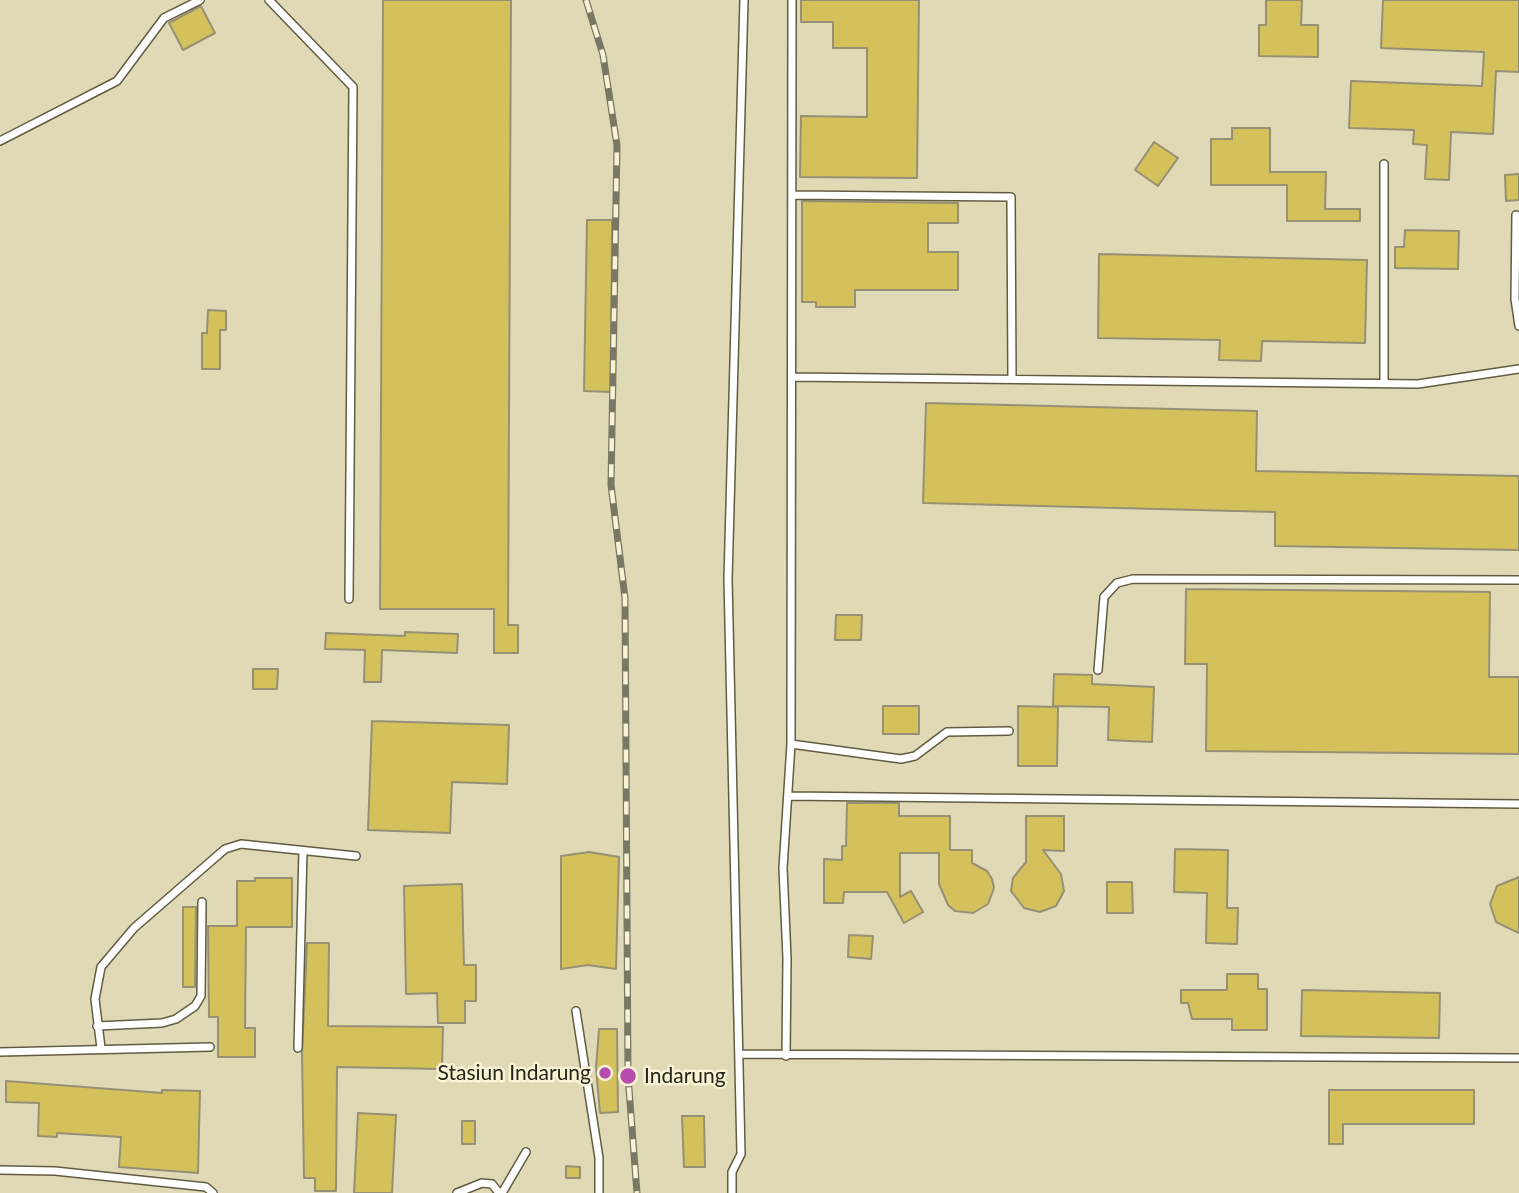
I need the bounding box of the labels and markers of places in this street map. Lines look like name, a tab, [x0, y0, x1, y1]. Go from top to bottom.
place label: Stasiun Indarung	[438, 1060, 591, 1086]
place label: Indarung	[644, 1063, 726, 1089]
marker: Stasiun Indarung	[597, 1065, 613, 1081]
marker: Indarung	[618, 1066, 638, 1086]

